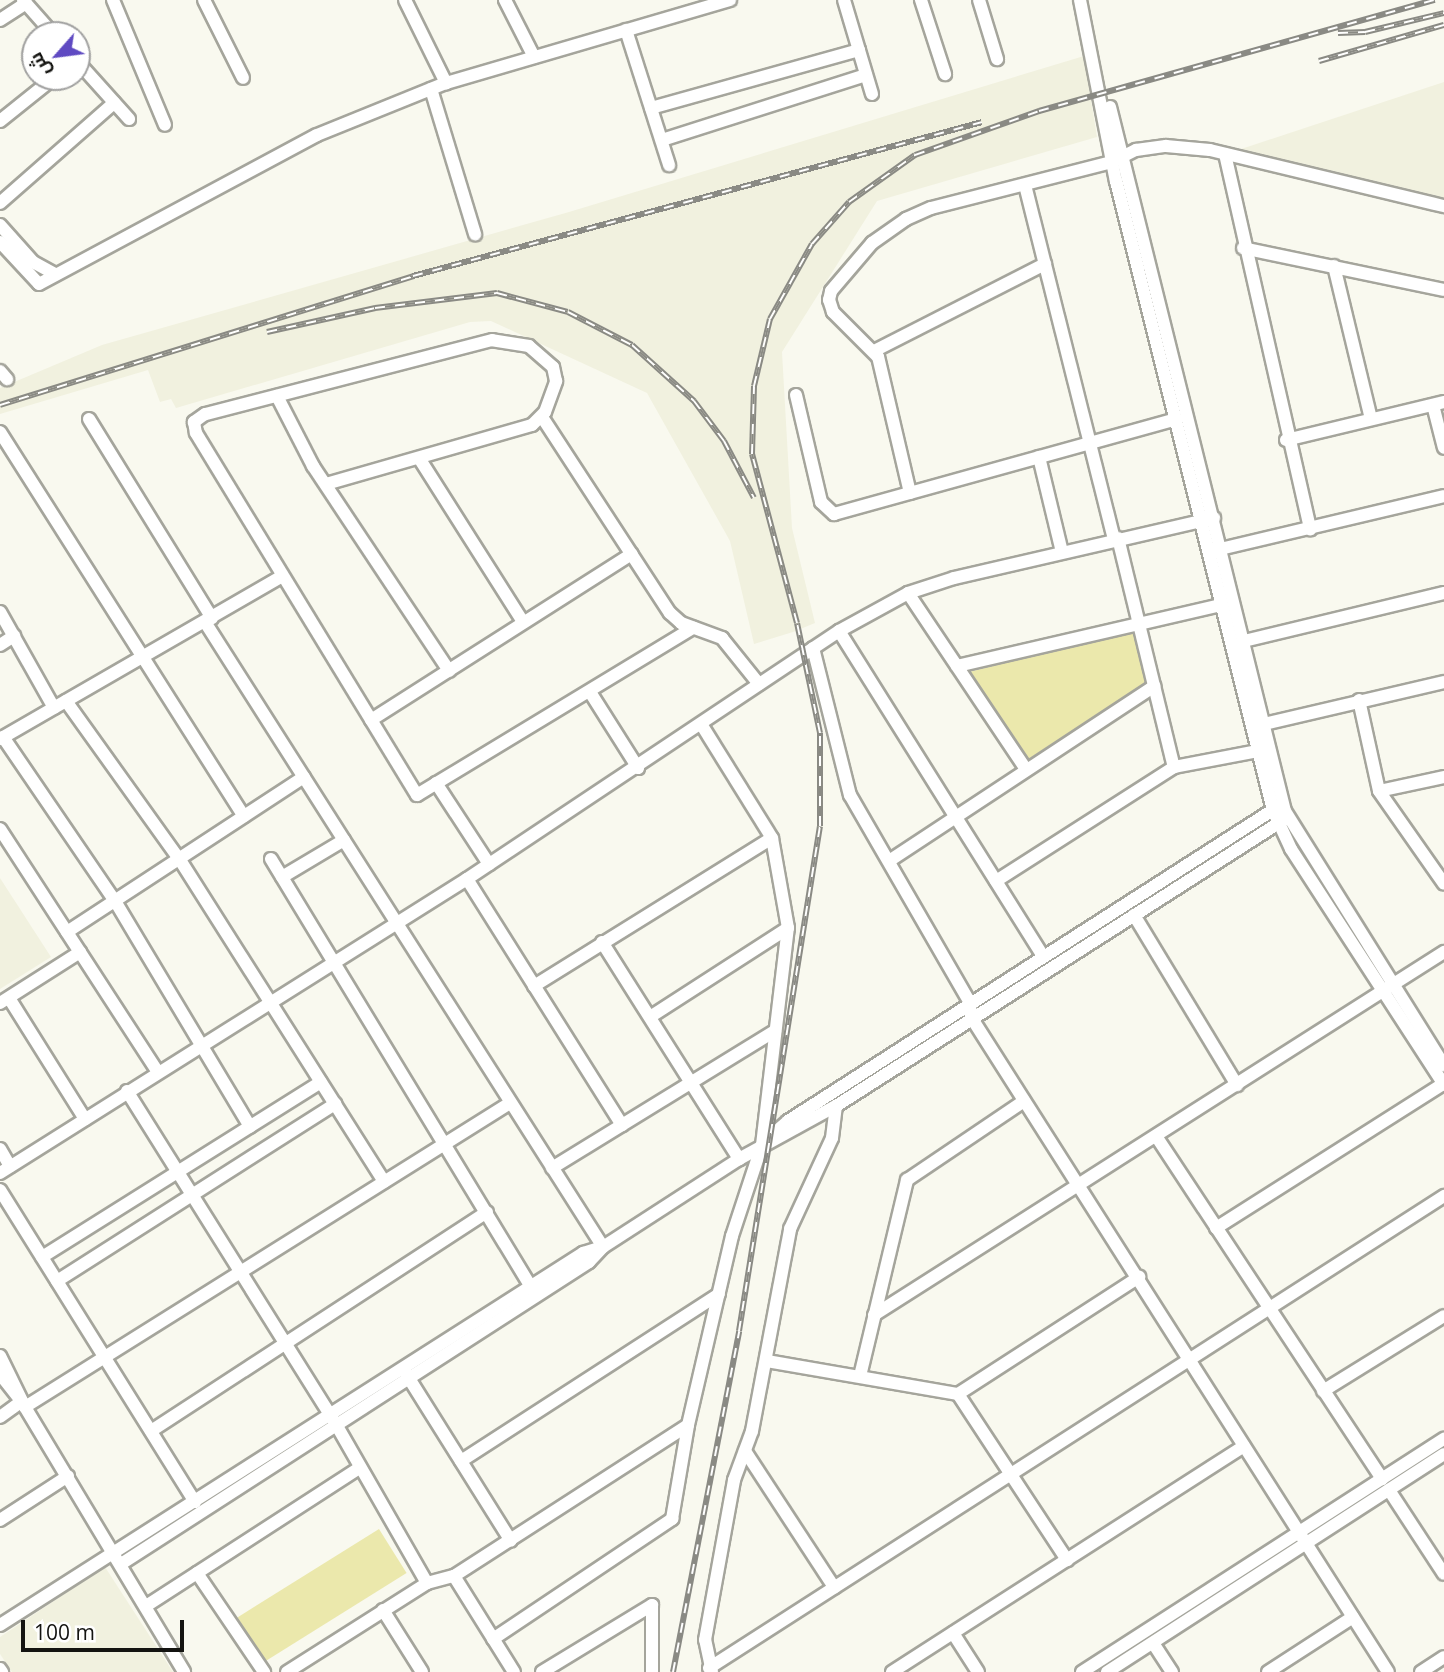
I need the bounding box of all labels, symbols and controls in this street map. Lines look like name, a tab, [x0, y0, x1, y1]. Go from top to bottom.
north arrow	[21, 21, 91, 91]
text: ش	[22, 48, 56, 82]
scale bar	[24, 1606, 187, 1650]
text: 100 m	[34, 1618, 95, 1646]

